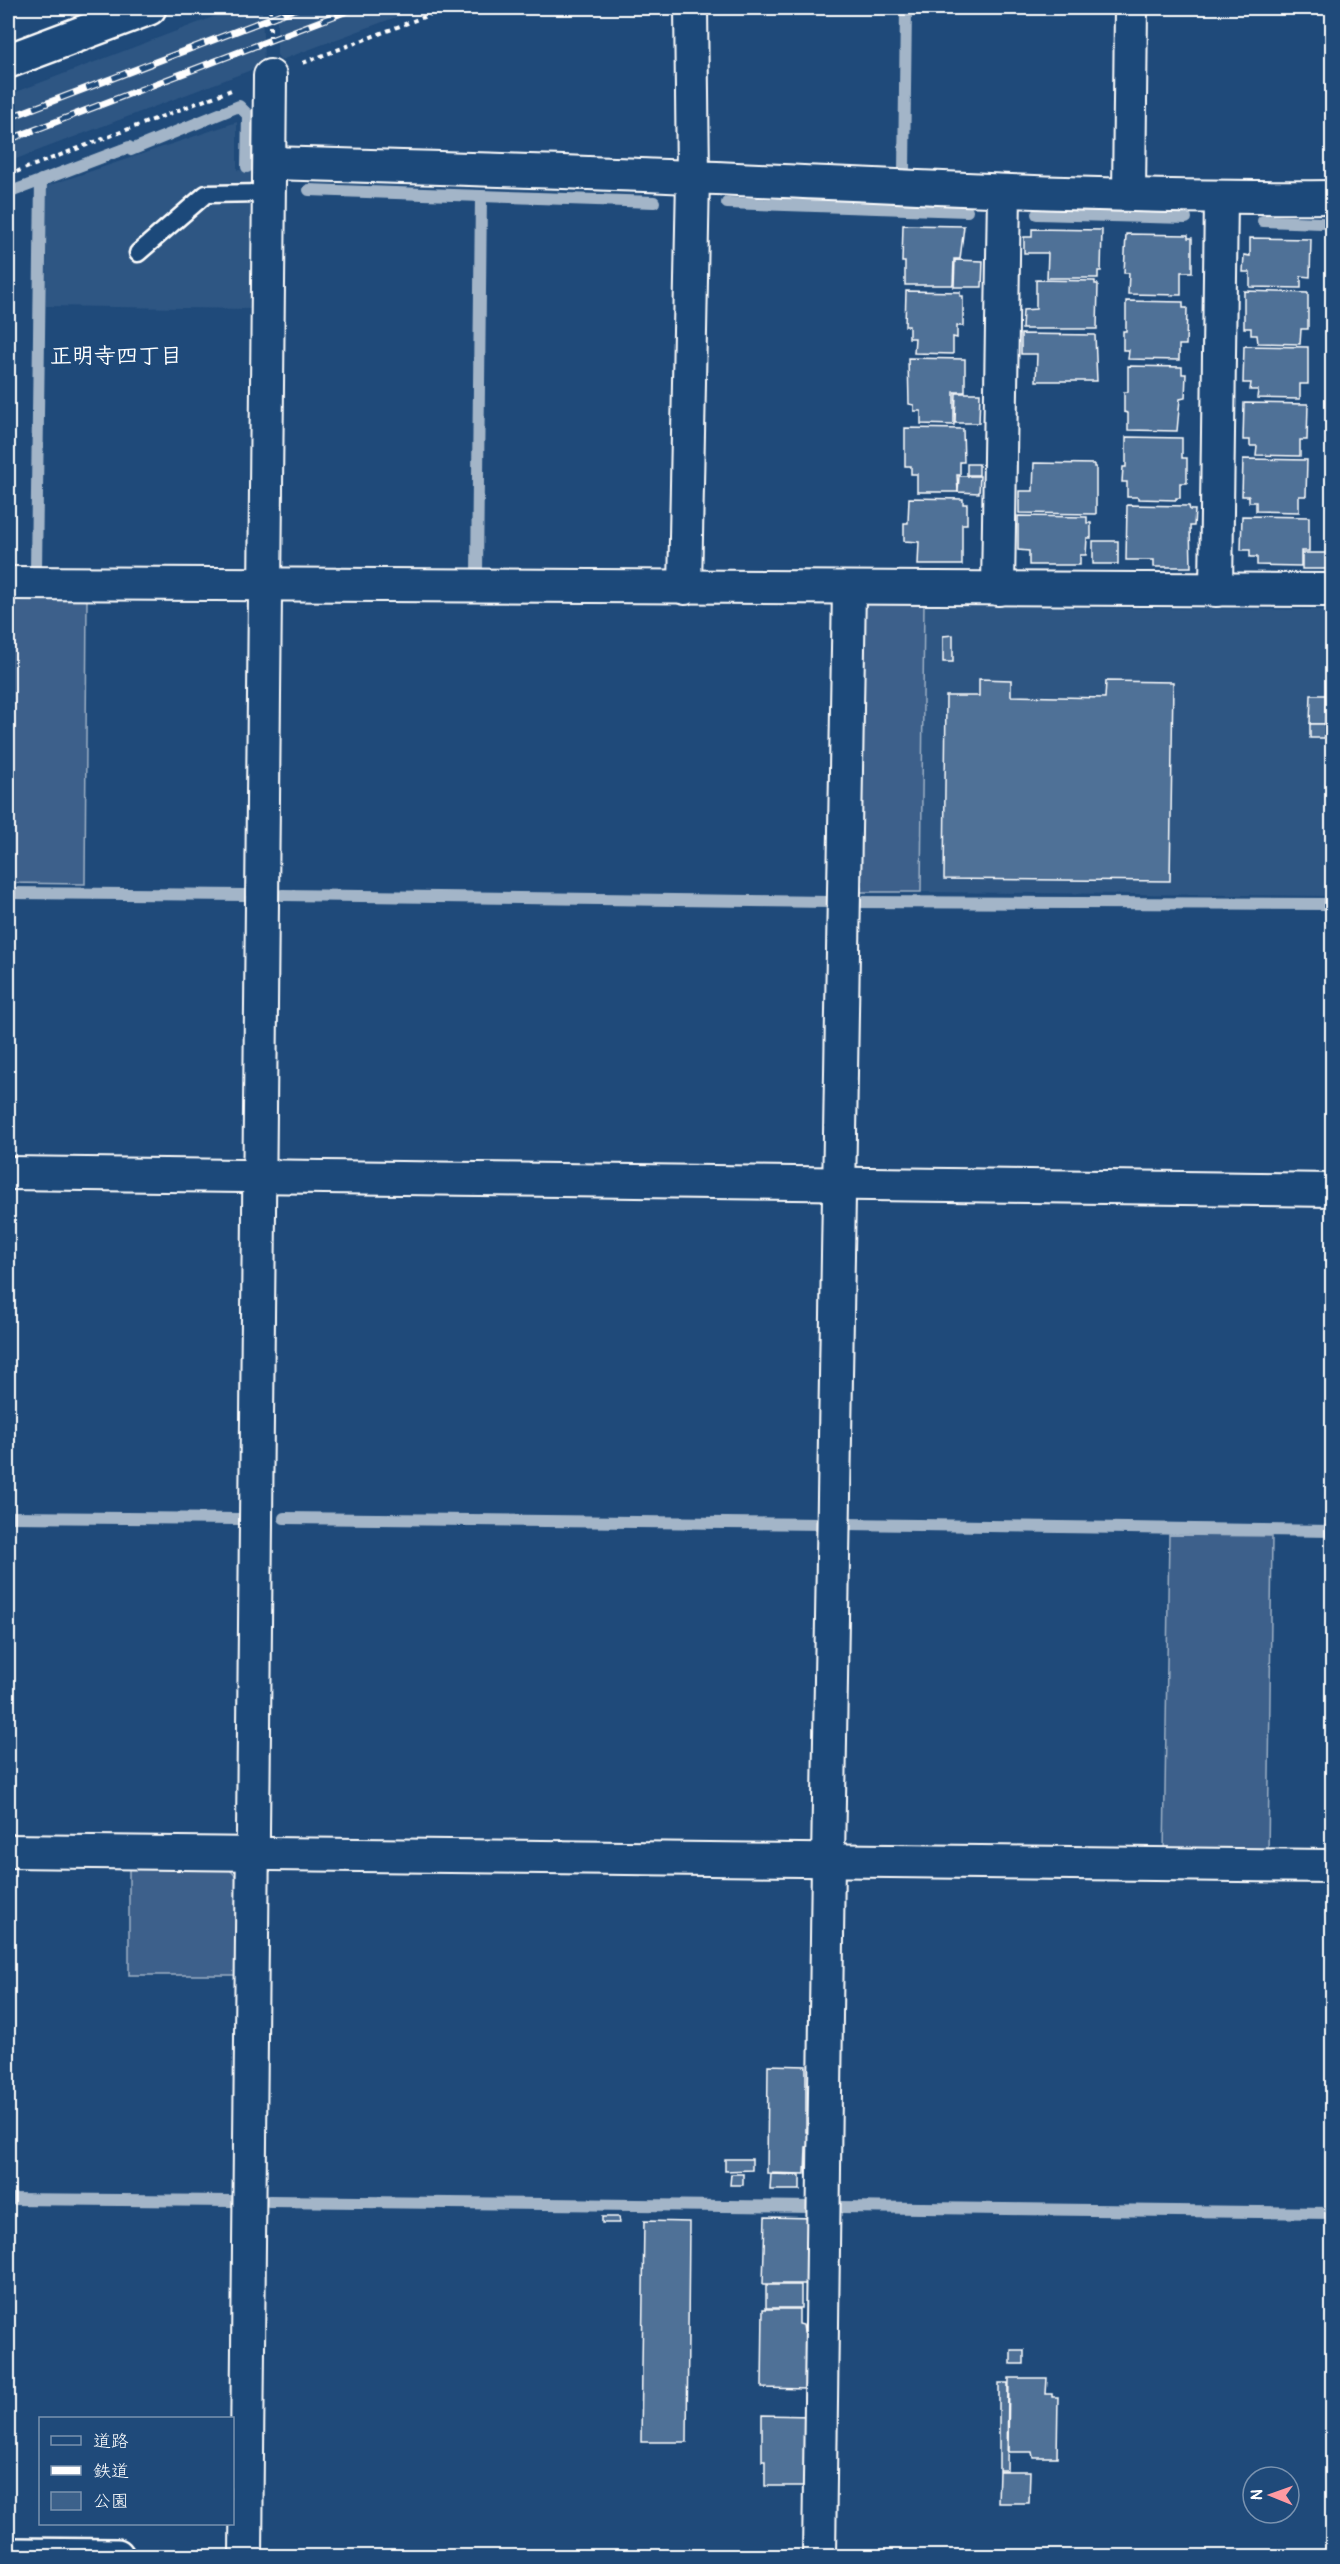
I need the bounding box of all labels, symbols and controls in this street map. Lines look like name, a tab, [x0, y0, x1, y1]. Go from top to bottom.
district label: 正明寺四丁目	[50, 342, 182, 370]
legend	[39, 2417, 234, 2525]
text: 道路	[93, 2430, 129, 2453]
text: 鉄道	[93, 2460, 129, 2483]
north arrow	[1241, 2465, 1301, 2525]
text: N	[1247, 2489, 1267, 2500]
text: 公園	[93, 2490, 129, 2513]

